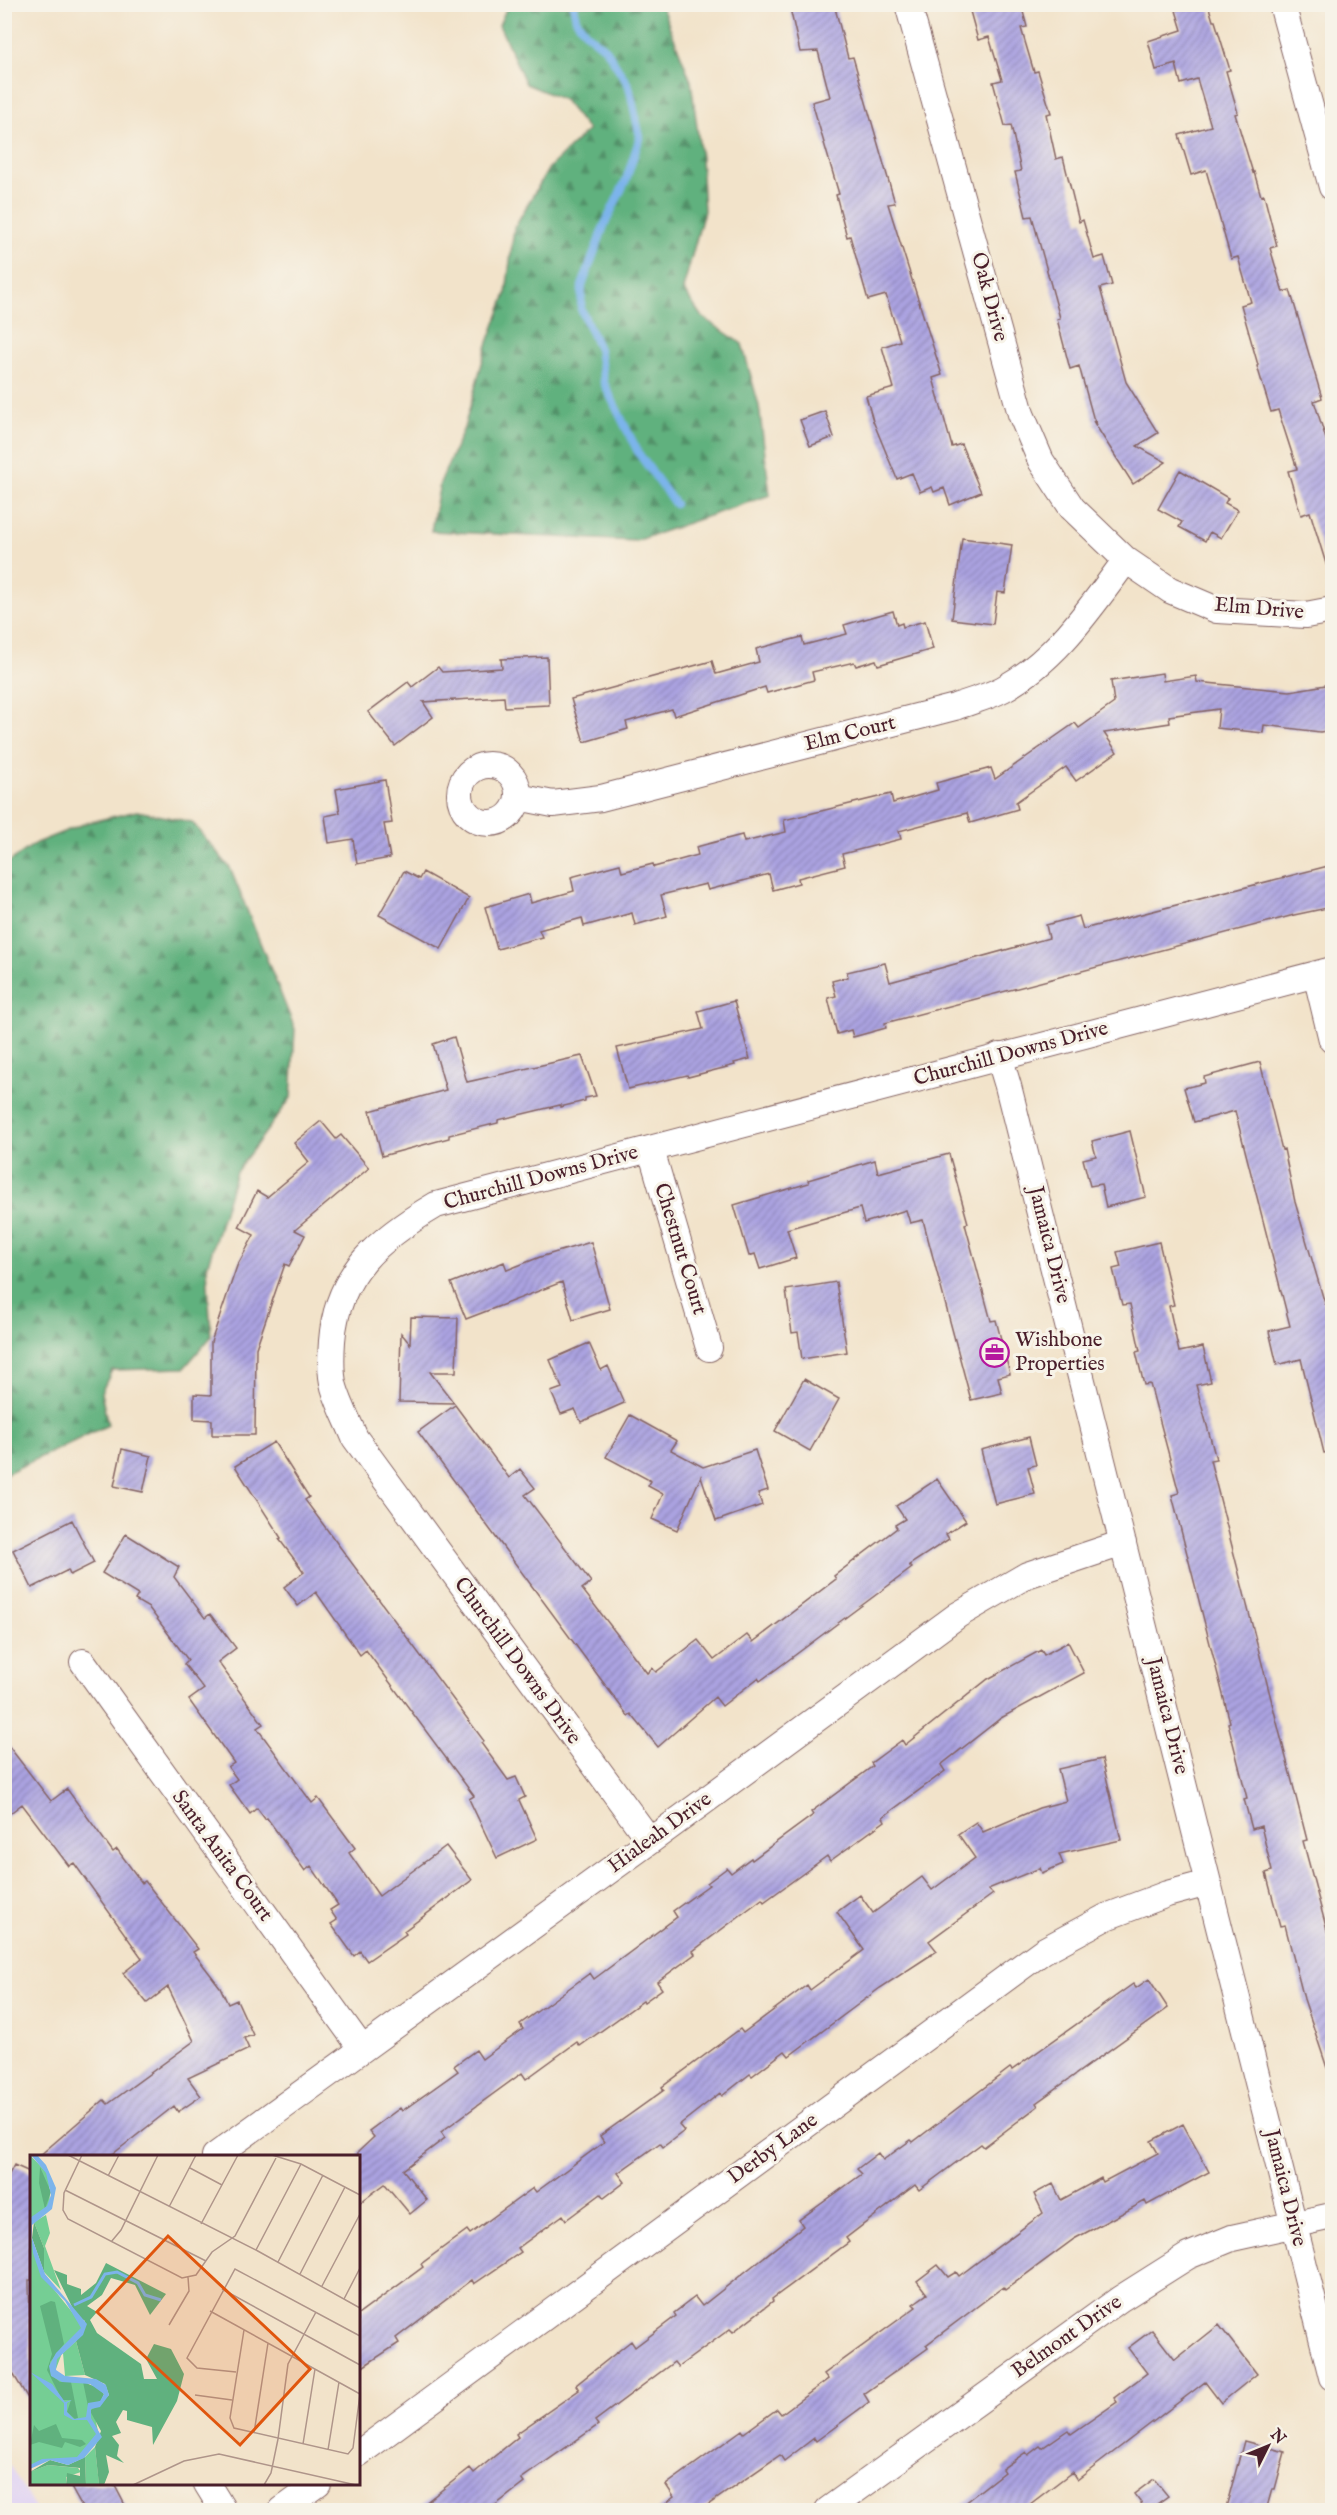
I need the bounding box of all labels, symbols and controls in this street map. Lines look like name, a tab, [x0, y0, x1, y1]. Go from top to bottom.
street label: Oak Drive	[964, 249, 1014, 345]
street label: Elm Drive	[1213, 592, 1305, 626]
street label: Elm Court	[802, 710, 898, 758]
street label: Churchill Downs Drive	[911, 1015, 1112, 1093]
street label: Churchill Downs Drive	[441, 1139, 642, 1217]
street label: Chestnut Court	[647, 1180, 713, 1318]
street label: Jamaica Drive	[1021, 1182, 1077, 1307]
place label: Wishbone Properties	[1015, 1327, 1105, 1378]
office icon: Wishbone Properties	[978, 1336, 1010, 1368]
street label: Churchill Downs Drive	[447, 1572, 587, 1750]
street label: Jamaica Drive	[1139, 1653, 1195, 1778]
street label: Santa Anita Court	[165, 1785, 279, 1927]
street label: Hialeah Drive	[603, 1786, 717, 1880]
street label: Derby Lane	[723, 2107, 824, 2191]
street label: Jamaica Drive	[1257, 2125, 1313, 2250]
inset map	[30, 2155, 360, 2485]
street label: Belmont Drive	[1007, 2289, 1128, 2385]
north arrow	[1238, 2416, 1298, 2476]
text: N	[1265, 2425, 1290, 2449]

